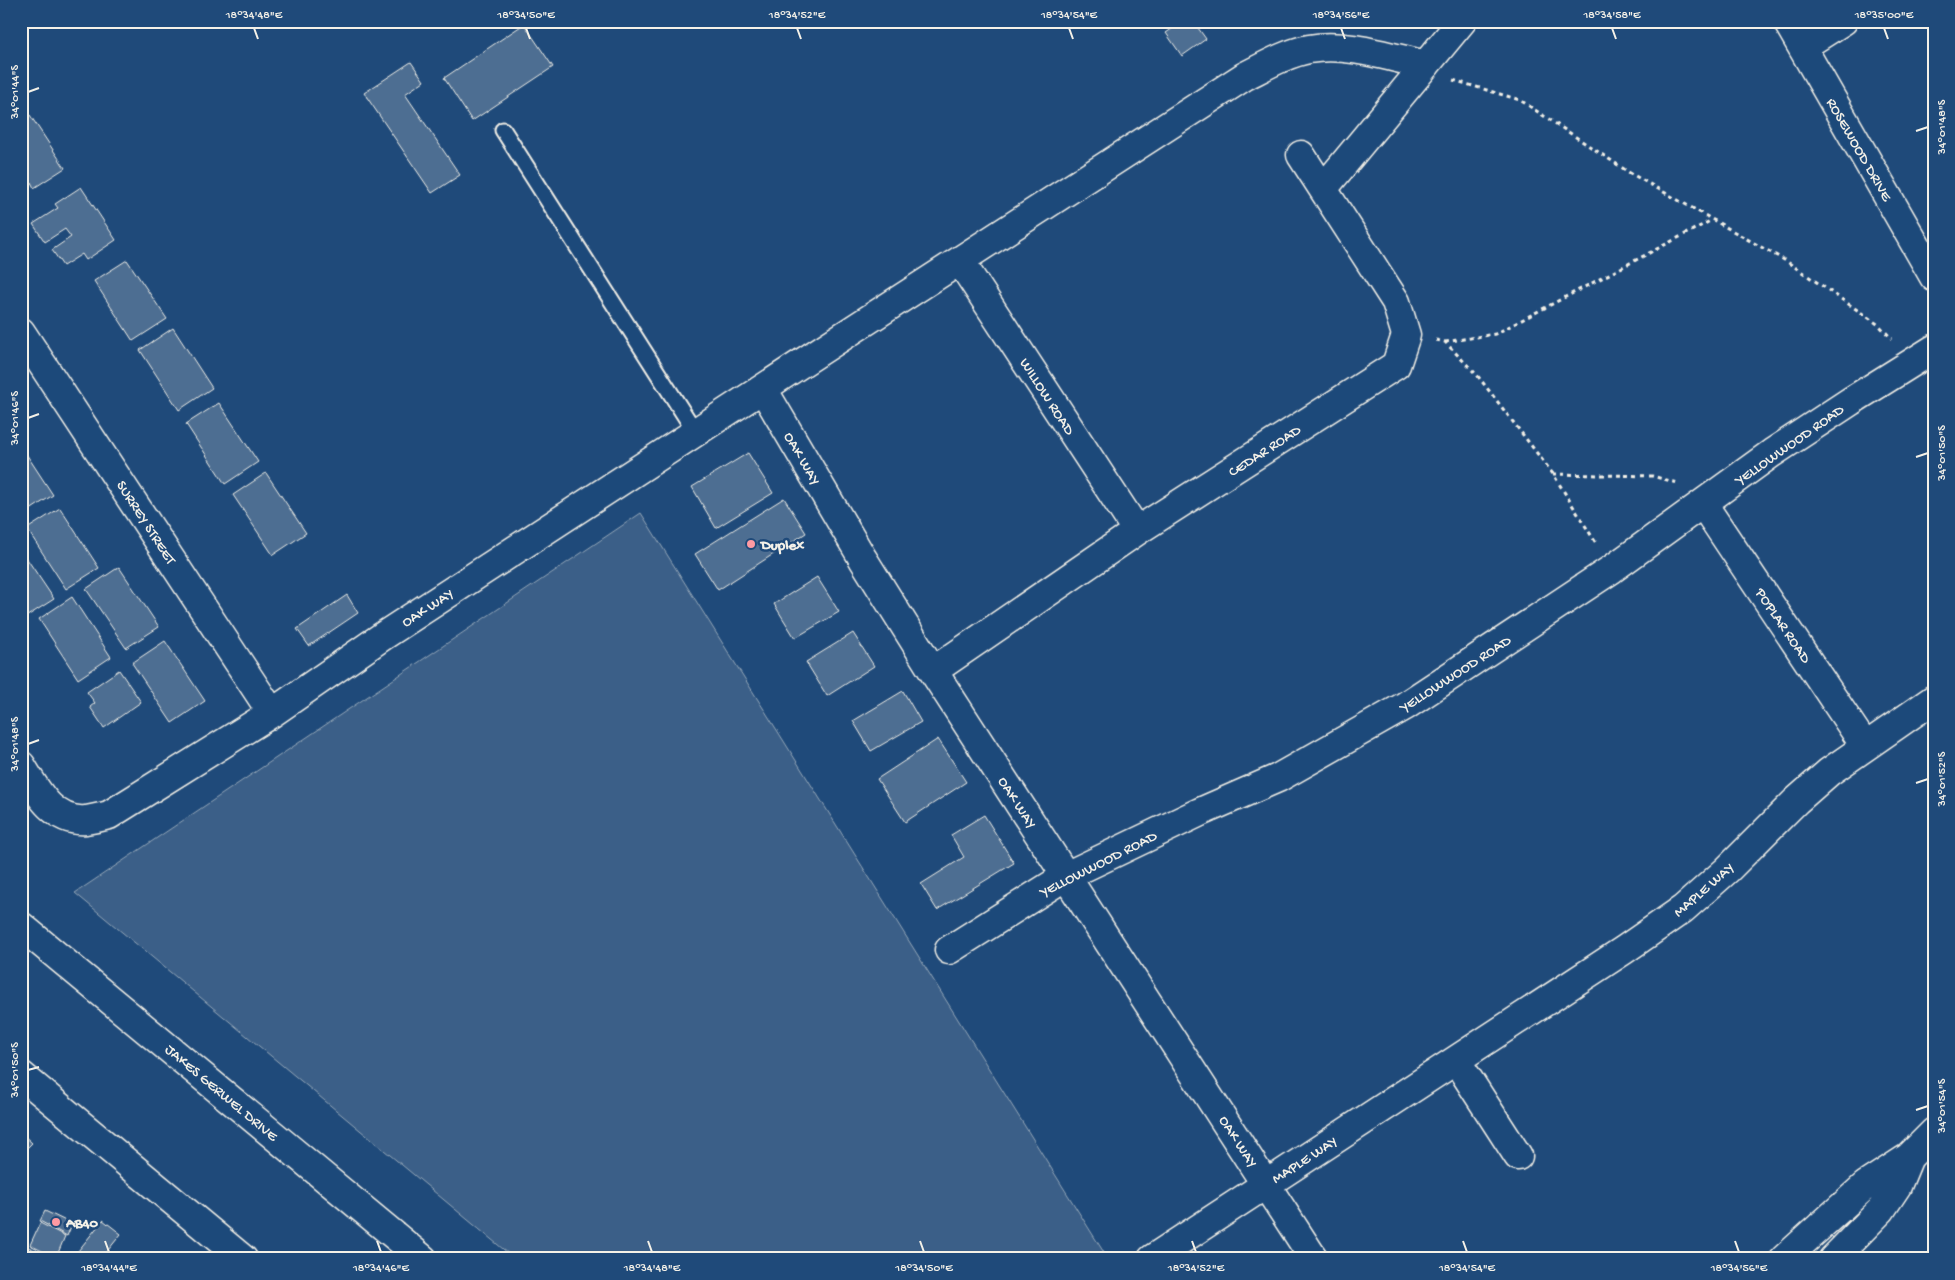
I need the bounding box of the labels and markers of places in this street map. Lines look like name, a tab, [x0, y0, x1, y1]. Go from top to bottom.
place label: Duplex	[759, 537, 804, 555]
marker: Duplex	[745, 538, 757, 550]
place label: AB40	[65, 1215, 99, 1233]
marker: AB40	[50, 1216, 62, 1228]

